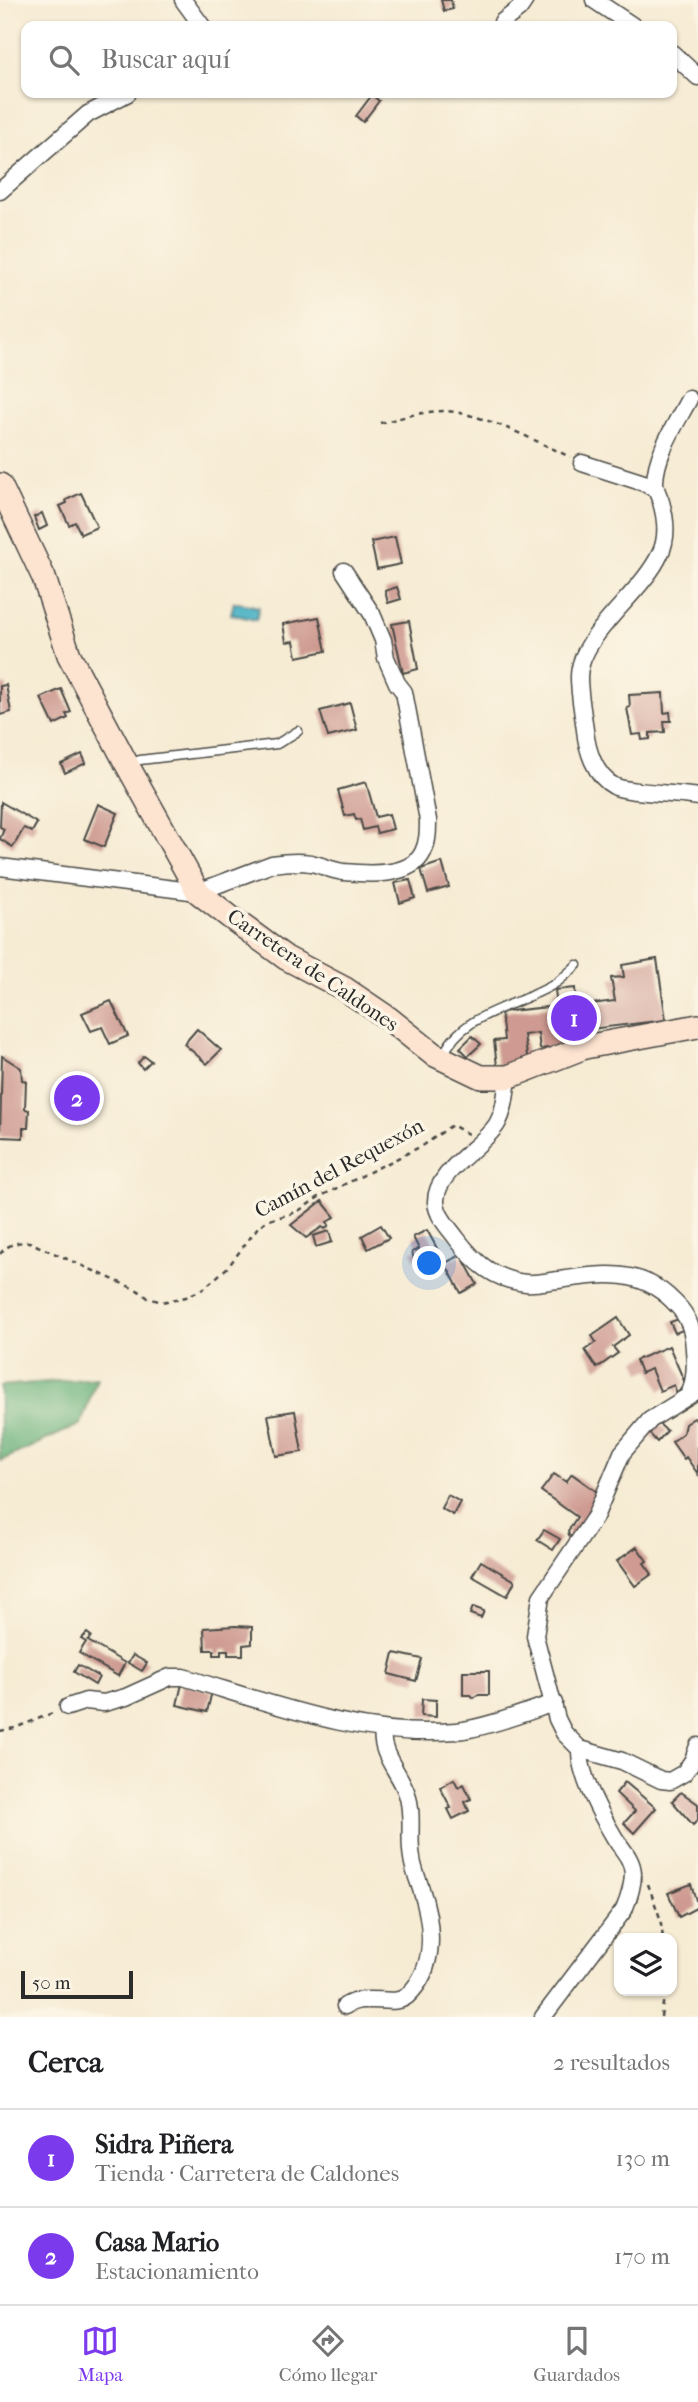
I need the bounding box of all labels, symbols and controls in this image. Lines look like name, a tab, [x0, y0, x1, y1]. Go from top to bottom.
search box	[21, 21, 677, 98]
icon: search	[45, 41, 83, 79]
text: Buscar aquí	[101, 44, 230, 75]
street label: Carretera de Caldones	[223, 904, 403, 1036]
pin: 1	[551, 992, 597, 1044]
pin: 2	[54, 1072, 100, 1124]
street label: Camín del Requexón	[250, 1113, 428, 1223]
your location	[412, 1246, 446, 1280]
map controls	[614, 1933, 677, 1996]
button: layers	[614, 1933, 677, 1996]
scale bar	[21, 1968, 133, 2000]
text: 50 m	[32, 1972, 71, 1994]
text: Cerca	[28, 2045, 103, 2080]
text: 2 resultados	[553, 2049, 670, 2076]
text: Sidra Piñera	[95, 2129, 233, 2160]
text: 1	[47, 2145, 55, 2172]
text: 130 m	[616, 2145, 670, 2172]
text: Tienda · Carretera de Caldones	[95, 2160, 399, 2187]
text: Casa Mario	[95, 2227, 219, 2258]
text: 2	[45, 2243, 57, 2270]
text: 170 m	[614, 2243, 670, 2270]
text: Estacionamiento	[95, 2258, 259, 2285]
tab: Mapa	[78, 2322, 123, 2386]
tab: Cómo llegar	[279, 2322, 377, 2386]
tab: Guardados	[533, 2322, 620, 2386]

